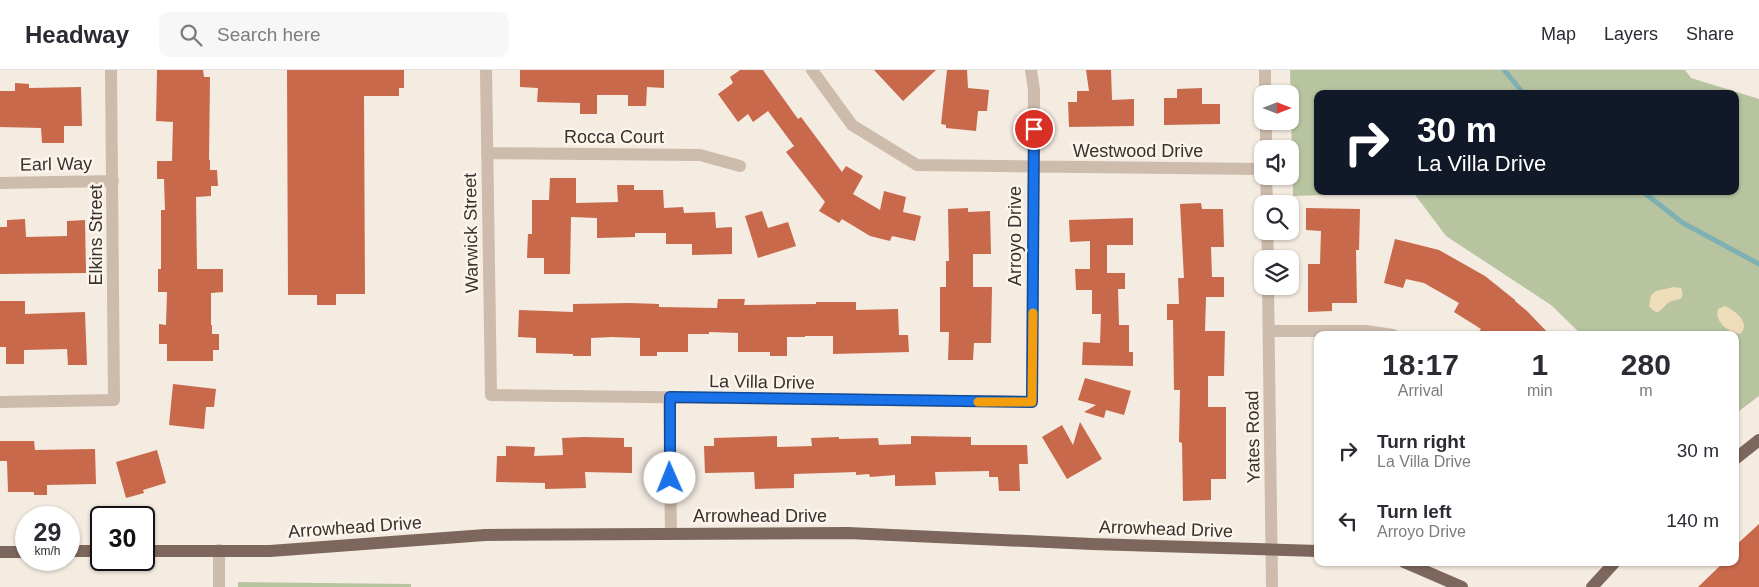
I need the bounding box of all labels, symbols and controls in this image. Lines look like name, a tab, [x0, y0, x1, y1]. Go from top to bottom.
search box	[159, 12, 509, 57]
text: Headway	[25, 21, 129, 48]
icon: search	[177, 21, 205, 49]
text: Search here	[217, 24, 321, 45]
text: Map	[1541, 24, 1576, 44]
text: Layers	[1604, 24, 1658, 44]
text: Share	[1686, 24, 1734, 44]
north arrow	[1254, 85, 1299, 130]
map controls	[1254, 85, 1299, 295]
pin	[1013, 108, 1055, 150]
icon: right	[1334, 110, 1399, 175]
text: 30 m	[1417, 110, 1497, 149]
icon: arrive	[1020, 115, 1048, 143]
street label: Rocca Court	[564, 127, 664, 147]
button: sound	[1254, 140, 1299, 185]
street label: Westwood Drive	[1073, 141, 1203, 161]
text: La Villa Drive	[1417, 151, 1546, 176]
street label: Earl Way	[20, 153, 92, 175]
street label: Warwick Street	[460, 173, 482, 293]
street label: Elkins Street	[86, 184, 106, 286]
street label: Arroyo Drive	[1005, 186, 1025, 286]
button: search	[1254, 195, 1299, 240]
button: layers	[1254, 250, 1299, 295]
text: 18:17	[1382, 348, 1459, 381]
text: 1	[1531, 348, 1548, 381]
text: 280	[1621, 348, 1671, 381]
street label: La Villa Drive	[709, 371, 815, 393]
text: Arrival	[1398, 382, 1443, 399]
text: min	[1527, 382, 1553, 399]
text: m	[1639, 382, 1652, 399]
street label: Yates Road	[1242, 390, 1264, 484]
text: Turn right	[1377, 431, 1465, 452]
icon: right	[1334, 437, 1362, 465]
text: 30 m	[1677, 440, 1719, 461]
position arrow	[643, 451, 695, 503]
text: La Villa Drive	[1377, 453, 1471, 470]
text: Turn left	[1377, 501, 1452, 522]
speed limit sign: 30	[90, 506, 155, 571]
street label: Arrowhead Drive	[693, 506, 827, 526]
icon: left	[1334, 507, 1362, 535]
text: 140 m	[1666, 510, 1719, 531]
street label: Arrowhead Drive	[287, 512, 423, 542]
street label: Arrowhead Drive	[1099, 517, 1233, 541]
text: 29	[34, 518, 61, 546]
text: Arroyo Drive	[1377, 523, 1466, 540]
text: km/h	[34, 544, 61, 558]

